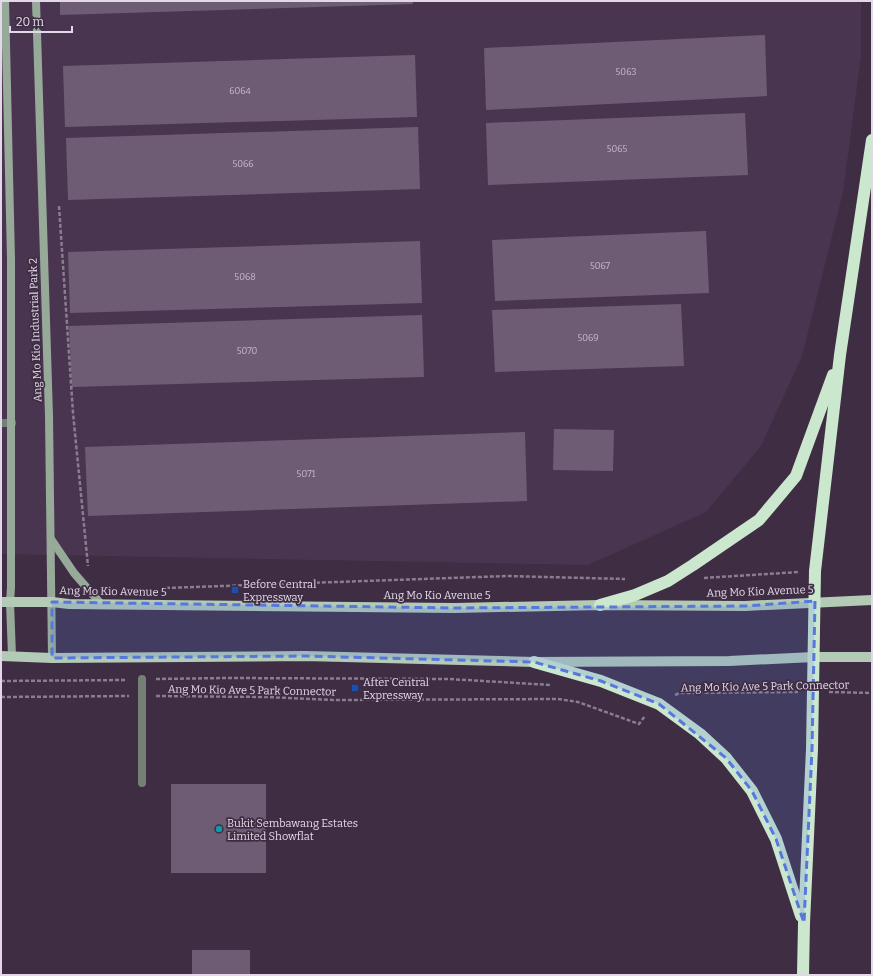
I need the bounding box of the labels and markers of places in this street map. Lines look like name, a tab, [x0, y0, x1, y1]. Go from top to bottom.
place label: Before Central Expressway	[243, 578, 316, 604]
marker: Before Central Expressway	[230, 585, 240, 595]
place label: After Central Expressway	[363, 676, 429, 702]
marker: After Central Expressway	[350, 683, 360, 693]
place label: Bukit Sembawang Estates Limited Showflat	[227, 817, 358, 843]
marker: Bukit Sembawang Estates Limited Showflat	[214, 824, 224, 834]

